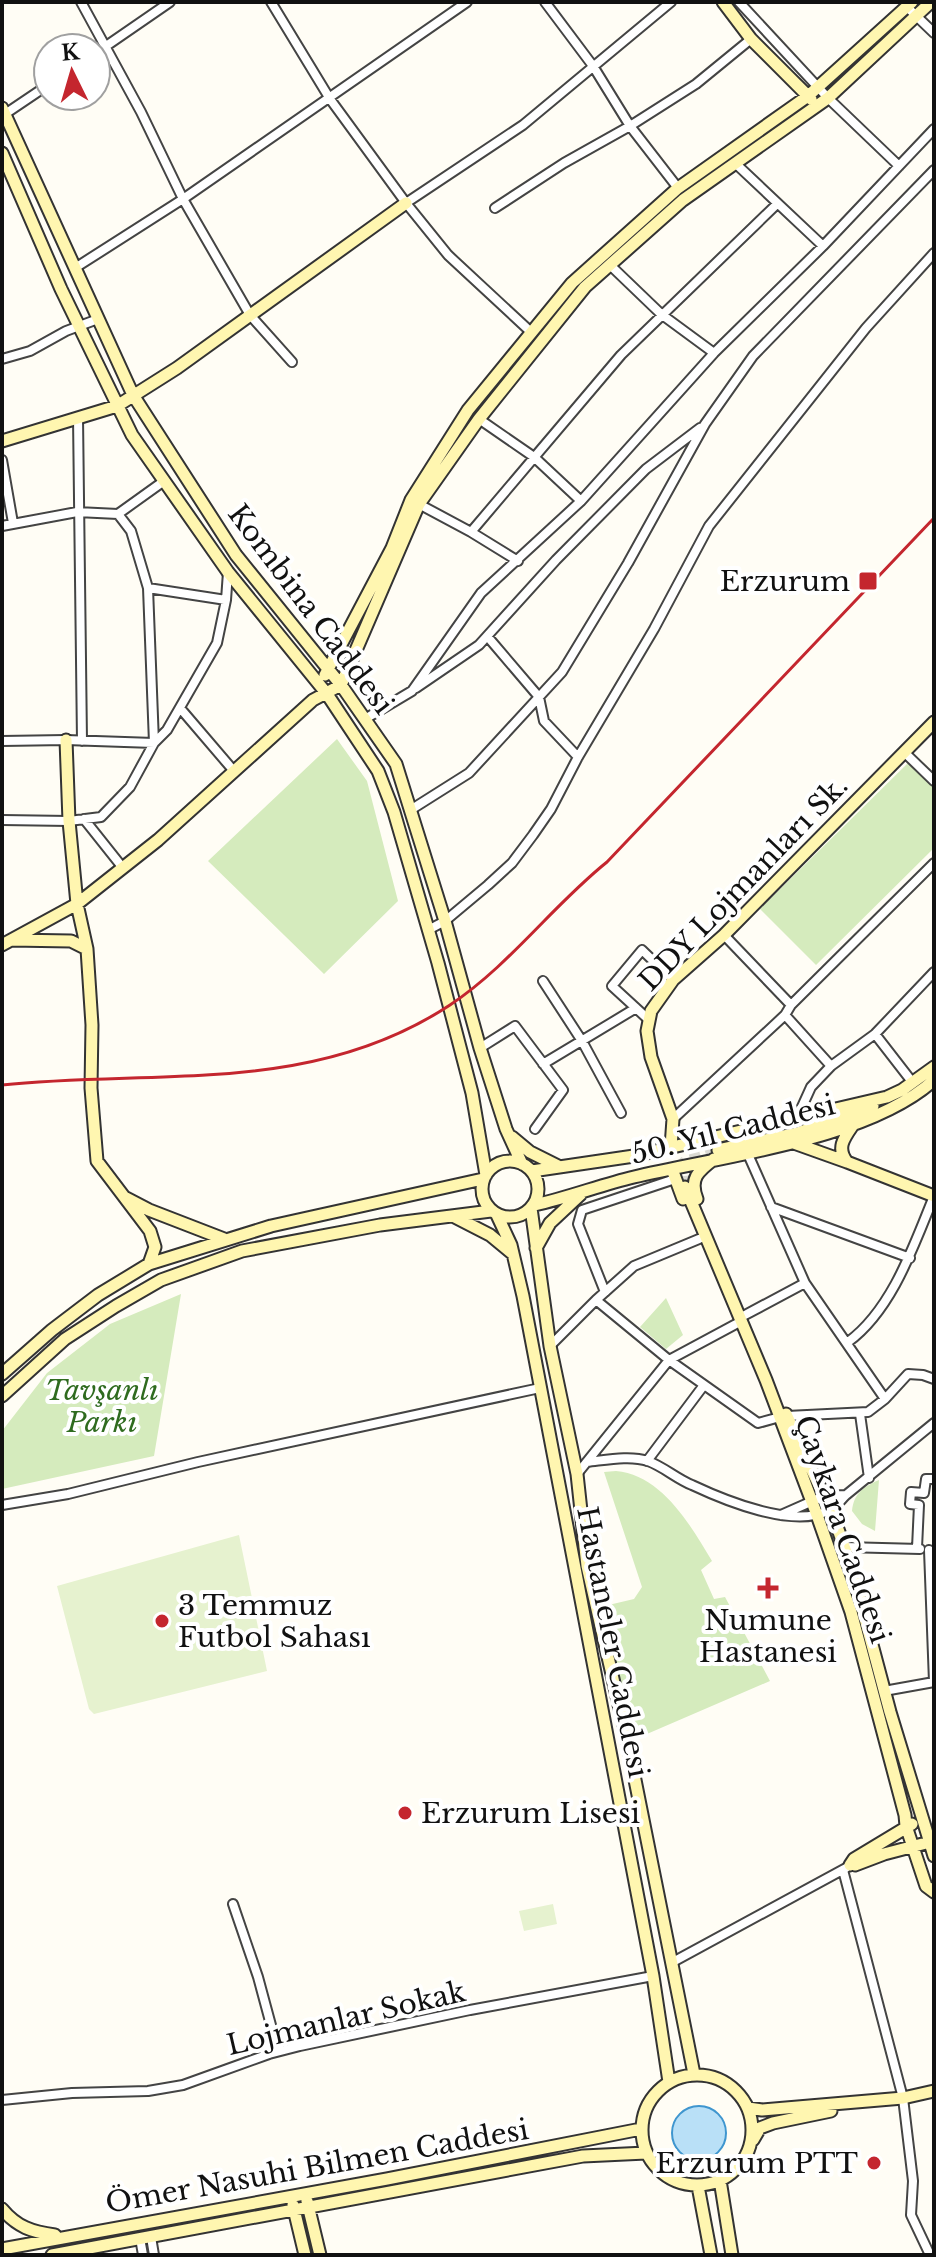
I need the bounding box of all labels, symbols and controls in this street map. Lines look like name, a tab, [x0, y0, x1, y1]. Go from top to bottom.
north arrow	[32, 32, 112, 112]
text: K	[60, 38, 81, 67]
street label: Kombina Caddesi	[220, 497, 401, 721]
place label: Erzurum	[720, 564, 850, 599]
marker: Erzurum	[857, 570, 879, 592]
street label: DDY Lojmanları Sk.	[632, 768, 855, 998]
street label: 50. Yıl Caddesi	[627, 1087, 839, 1172]
park label: Tavşanlı Parkı	[45, 1373, 159, 1440]
street label: Çaykara Caddesi	[787, 1411, 898, 1648]
street label: Hastaneler Caddesi	[569, 1504, 656, 1781]
marker: Numune Hastanesi	[757, 1577, 779, 1599]
place label: 3 Temmuz Futbol Sahası	[178, 1588, 370, 1655]
place label: Numune Hastanesi	[699, 1603, 837, 1670]
marker: 3 Temmuz Futbol Sahası	[153, 1612, 171, 1630]
place label: Erzurum Lisesi	[421, 1796, 640, 1831]
marker: Erzurum Lisesi	[396, 1804, 414, 1822]
street label: Lojmanlar Sokak	[223, 1974, 470, 2063]
street label: Ömer Nasuhi Bilmen Caddesi	[103, 2112, 531, 2221]
place label: Erzurum PTT	[656, 2146, 859, 2181]
marker: Erzurum PTT	[865, 2154, 883, 2172]

